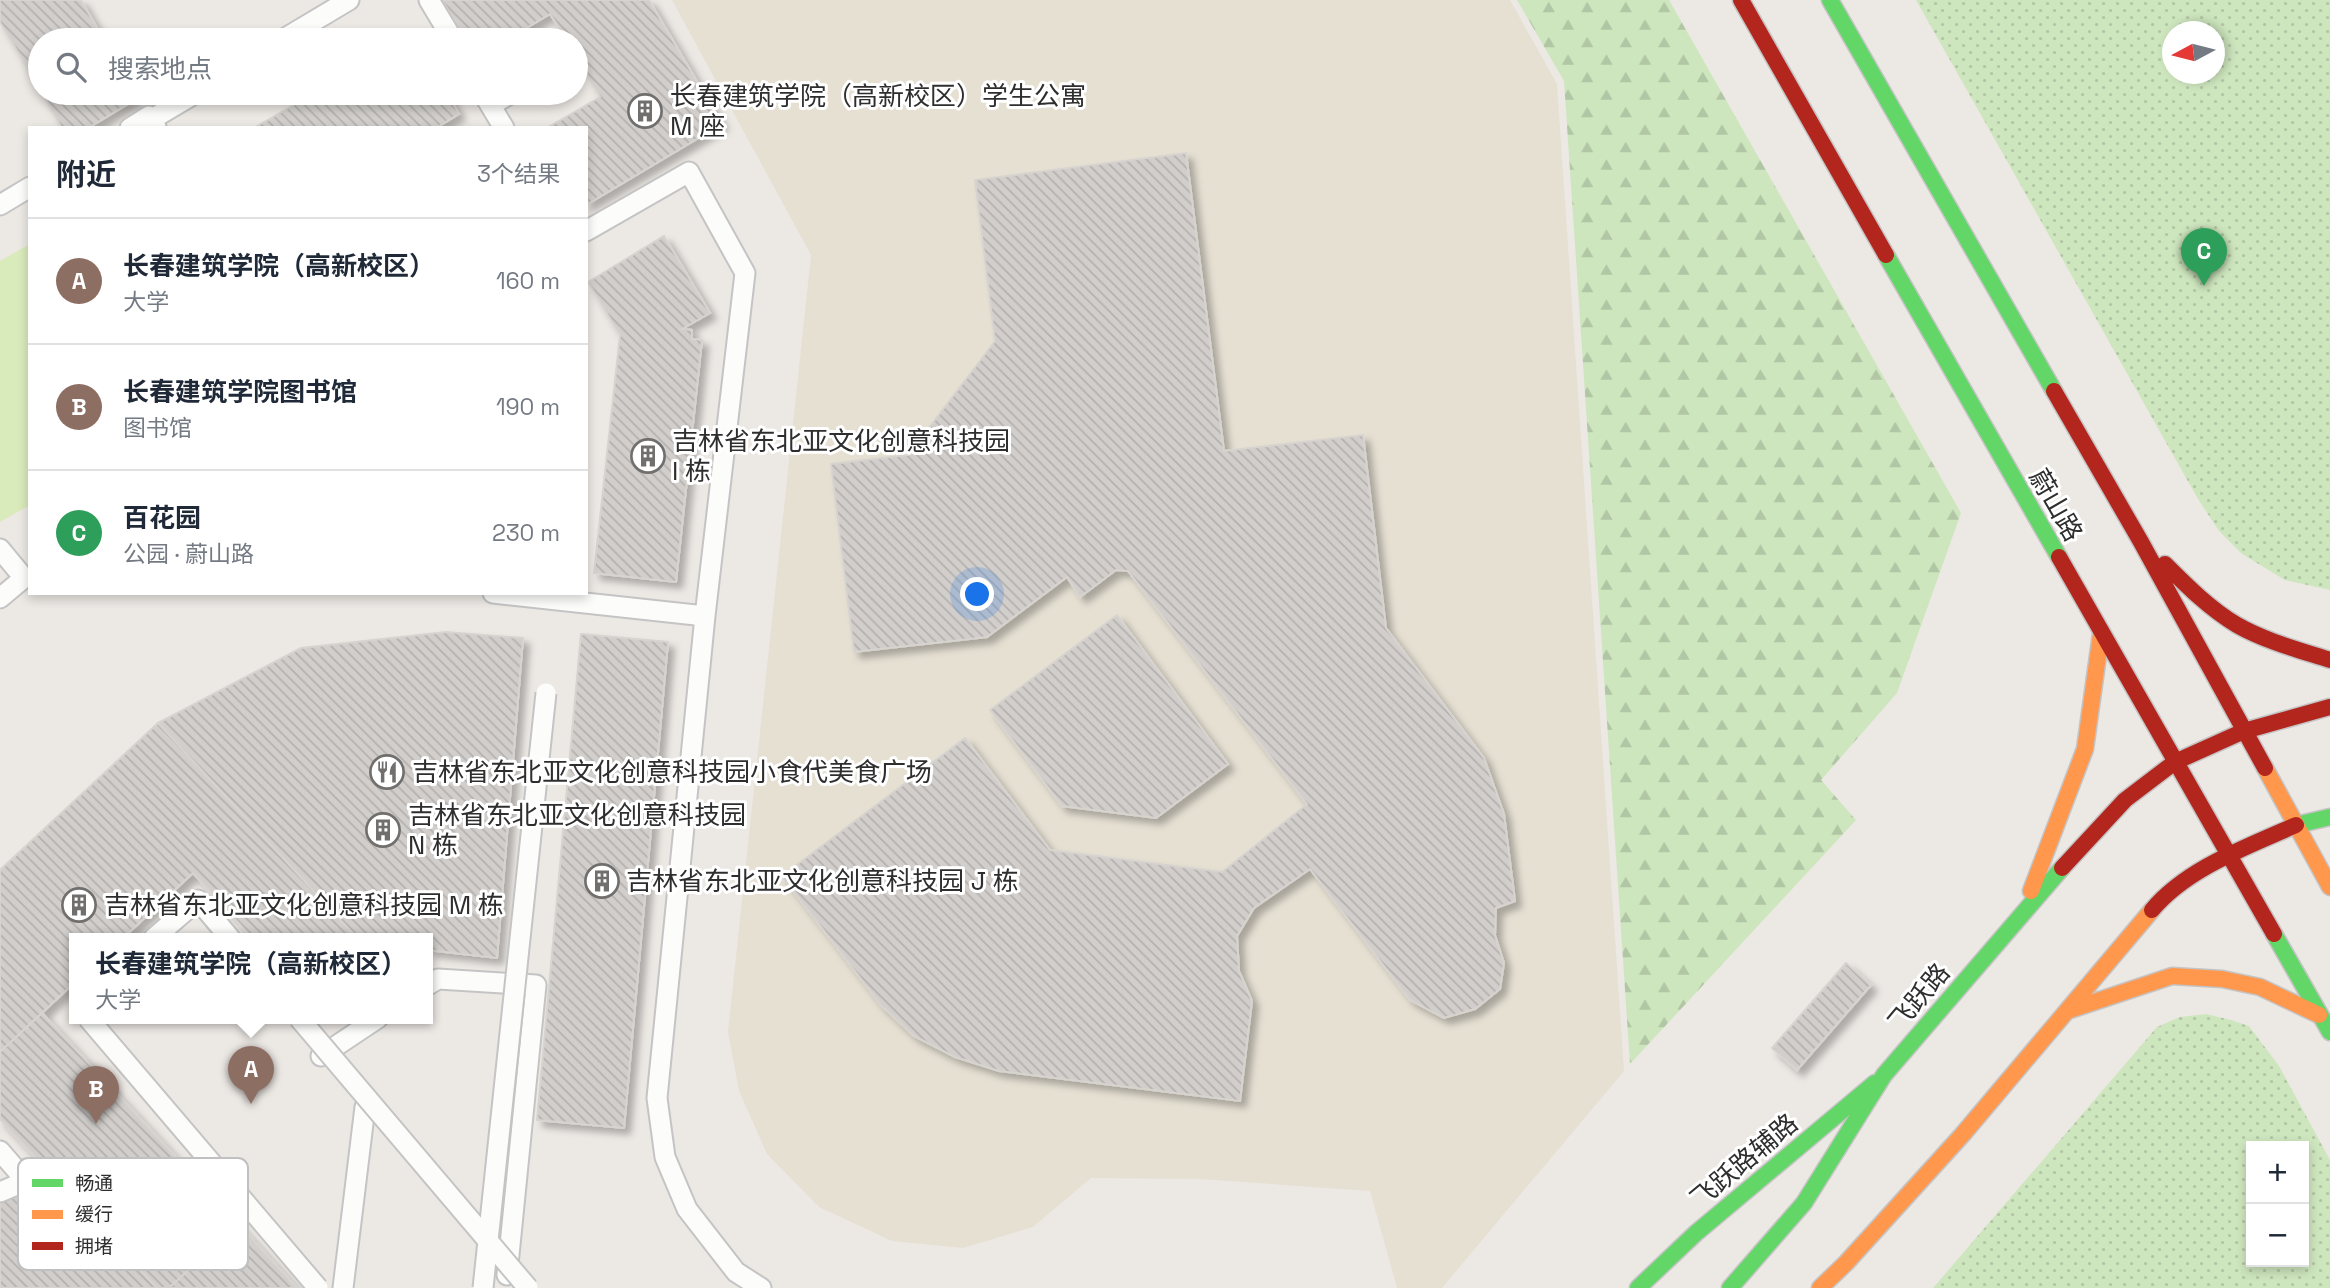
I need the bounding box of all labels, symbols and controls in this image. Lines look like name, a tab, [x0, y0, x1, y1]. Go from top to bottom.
north arrow	[2162, 21, 2225, 84]
search box	[28, 28, 588, 105]
icon: search	[52, 48, 90, 86]
text: 搜索地点	[108, 52, 212, 86]
place label: 长春建筑学院（高新校区）学生公寓 M 座	[670, 79, 1086, 143]
building icon: 长春建筑学院（高新校区）学生公寓 M 座	[626, 92, 664, 130]
text: 附近	[56, 155, 116, 194]
text: 3个结果	[477, 159, 560, 189]
pin: C	[2181, 228, 2227, 286]
text: 长春建筑学院（高新校区）	[123, 249, 435, 283]
text: A	[72, 266, 86, 296]
text: 160 m	[496, 266, 560, 296]
text: 大学	[123, 287, 169, 317]
text: 长春建筑学院图书馆	[123, 375, 357, 409]
text: B	[71, 392, 87, 422]
text: 190 m	[496, 392, 560, 422]
text: 图书馆	[123, 413, 192, 443]
place label: 吉林省东北亚文化创意科技园 I 栋	[672, 424, 1010, 488]
building icon: 吉林省东北亚文化创意科技园 I 栋	[629, 437, 667, 475]
street label: 蔚山路	[2022, 463, 2090, 547]
text: 百花园	[123, 501, 201, 535]
text: C	[72, 518, 86, 548]
text: 230 m	[492, 518, 560, 548]
text: 公园 · 蔚山路	[123, 539, 254, 569]
your location	[960, 577, 994, 611]
restaurant icon: 吉林省东北亚文化创意科技园小食代美食广场	[368, 753, 406, 791]
place label: 吉林省东北亚文化创意科技园小食代美食广场	[412, 755, 932, 789]
place label: 吉林省东北亚文化创意科技园 N 栋	[408, 798, 746, 862]
building icon: 吉林省东北亚文化创意科技园 N 栋	[364, 811, 402, 849]
building icon: 吉林省东北亚文化创意科技园 J 栋	[583, 862, 621, 900]
place label: 吉林省东北亚文化创意科技园 J 栋	[626, 864, 1019, 898]
building icon: 吉林省东北亚文化创意科技园 M 栋	[60, 886, 98, 924]
place label: 吉林省东北亚文化创意科技园 M 栋	[104, 888, 504, 922]
popup	[69, 933, 433, 1024]
text: 长春建筑学院（高新校区）	[95, 947, 407, 981]
street label: 飞跃路	[1881, 956, 1957, 1038]
text: 大学	[95, 985, 141, 1015]
pin: A	[228, 1046, 274, 1104]
pin: B	[73, 1066, 119, 1124]
street label: 飞跃路辅路	[1683, 1106, 1805, 1216]
map controls	[2246, 1141, 2309, 1267]
button: +	[2246, 1141, 2309, 1204]
legend	[18, 1158, 248, 1270]
text: 畅通	[75, 1171, 113, 1196]
text: 缓行	[75, 1202, 113, 1227]
button: −	[2246, 1204, 2309, 1267]
text: 拥堵	[75, 1234, 113, 1259]

